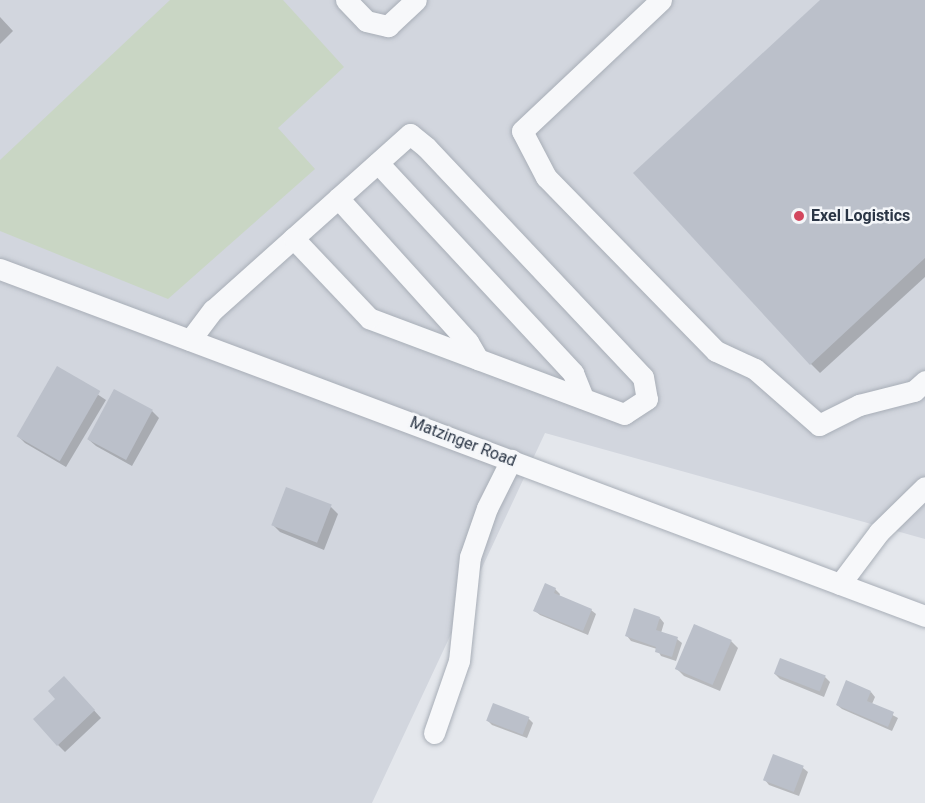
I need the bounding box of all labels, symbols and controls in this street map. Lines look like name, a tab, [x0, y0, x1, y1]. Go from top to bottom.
place label: Exel Logistics	[811, 206, 910, 226]
marker: Exel Logistics	[792, 209, 806, 223]
street label: Matzinger Road	[407, 413, 519, 471]

